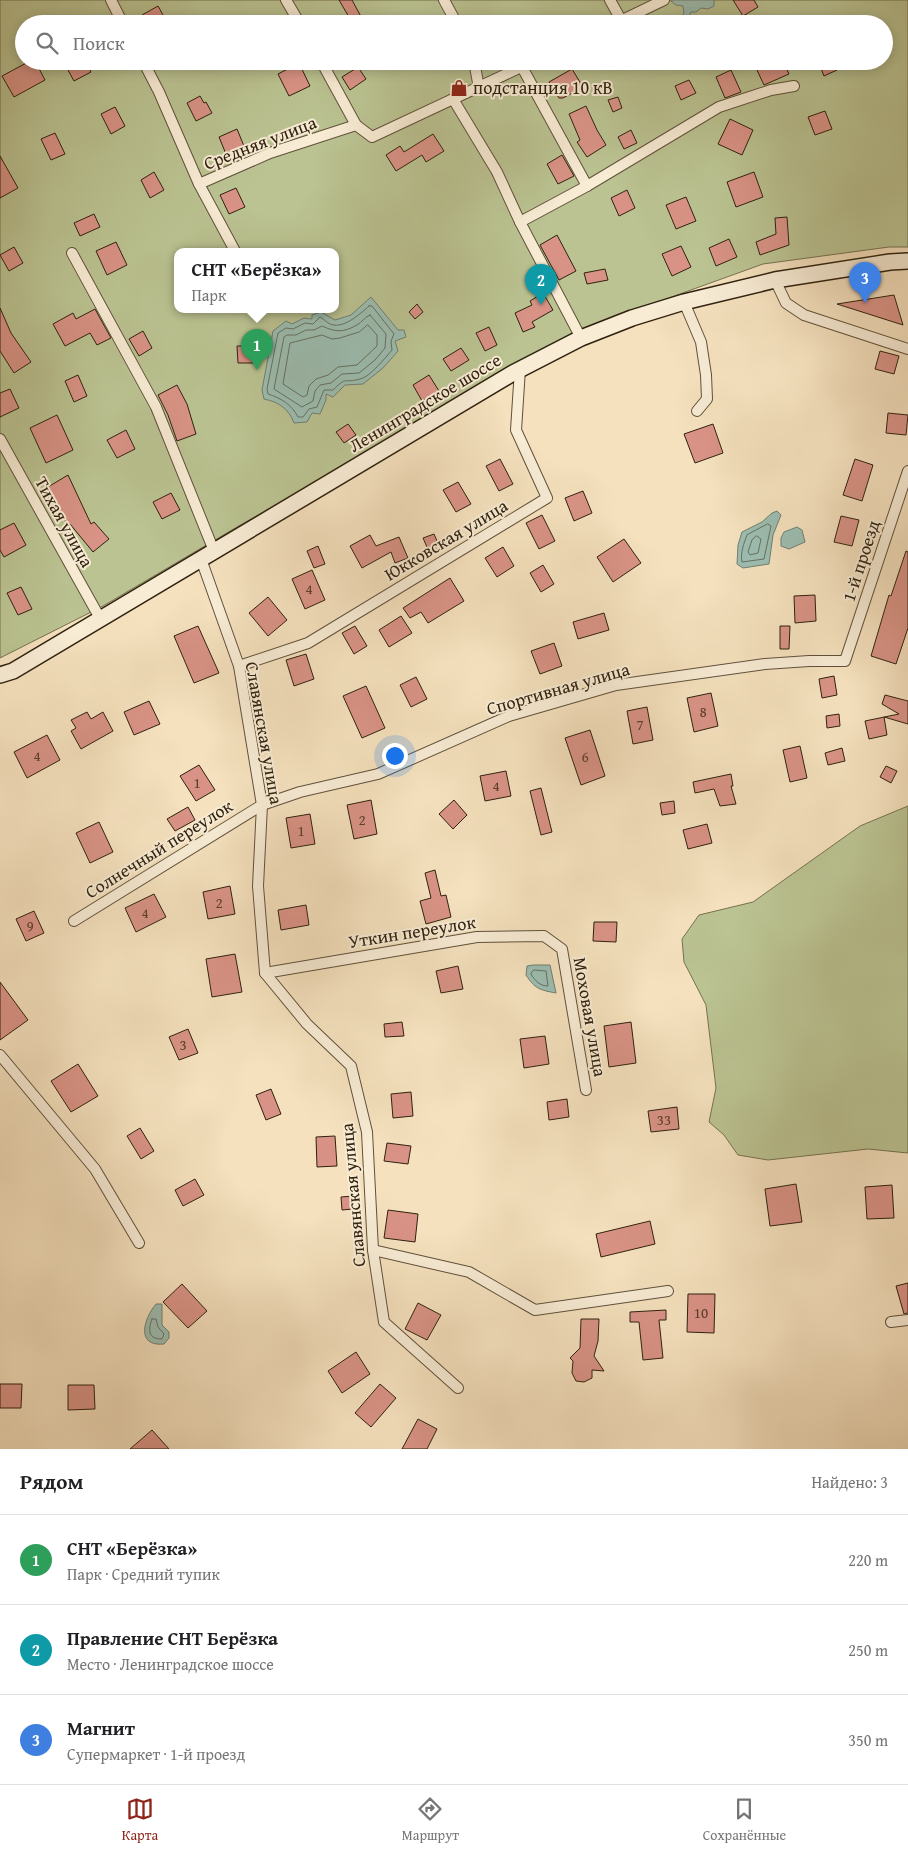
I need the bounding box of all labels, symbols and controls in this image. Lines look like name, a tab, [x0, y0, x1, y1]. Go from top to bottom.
search box	[15, 15, 893, 70]
icon: search	[33, 29, 61, 57]
text: Поиск	[73, 29, 125, 57]
place label: подстанция 10 кВ	[473, 74, 613, 101]
shop icon: подстанция 10 кВ	[449, 78, 469, 98]
street label: Средняя улица	[199, 108, 321, 176]
popup	[174, 248, 339, 313]
text: СНТ «Берёзка»	[191, 255, 322, 283]
pin: 3	[849, 262, 881, 303]
pin: 2	[525, 264, 557, 305]
text: Парк	[191, 283, 226, 307]
pin: 1	[241, 329, 273, 370]
street label: Ленинградское шоссе	[343, 346, 506, 459]
street label: Тихая улица	[28, 471, 101, 572]
street label: Юкковская улица	[379, 492, 513, 587]
street label: 1-й проезд	[835, 516, 887, 605]
house number: 4	[305, 578, 313, 599]
street label: Спортивная улица	[483, 655, 633, 722]
street label: Славянская улица	[239, 660, 290, 807]
house number: 8	[699, 701, 707, 722]
house number: 7	[636, 714, 644, 735]
your location	[382, 743, 408, 769]
house number: 4	[33, 745, 41, 766]
house number: 6	[581, 746, 589, 767]
house number: 1	[193, 772, 201, 793]
house number: 4	[492, 775, 500, 796]
street label: Солнечный переулок	[80, 792, 238, 905]
house number: 2	[358, 809, 366, 830]
house number: 1	[297, 820, 305, 841]
house number: 2	[215, 892, 223, 913]
house number: 4	[141, 902, 149, 923]
street label: Уткин переулок	[346, 908, 478, 955]
house number: 9	[26, 915, 34, 936]
street label: Моховая улица	[567, 955, 614, 1079]
house number: 3	[179, 1034, 187, 1055]
house number: 33	[657, 1109, 671, 1130]
street label: Славянская улица	[333, 1122, 372, 1268]
house number: 10	[694, 1302, 708, 1323]
text: Рядом	[20, 1466, 83, 1497]
text: Найдено: 3	[811, 1470, 888, 1494]
text: СНТ «Берёзка»	[67, 1534, 197, 1562]
text: 1	[32, 1548, 40, 1572]
text: 220 m	[848, 1548, 888, 1572]
text: Парк · Средний тупик	[67, 1562, 220, 1586]
text: Правление СНТ Берёзка	[67, 1624, 278, 1652]
text: 2	[32, 1638, 40, 1662]
text: 250 m	[848, 1638, 888, 1662]
text: Место · Ленинградское шоссе	[67, 1652, 274, 1676]
text: Магнит	[67, 1714, 135, 1742]
text: 3	[32, 1728, 40, 1752]
text: 350 m	[848, 1728, 888, 1752]
text: Супермаркет · 1-й проезд	[67, 1742, 245, 1766]
tab: Карта	[122, 1795, 158, 1845]
tab: Маршрут	[402, 1795, 459, 1845]
tab: Сохранённые	[703, 1795, 786, 1845]

